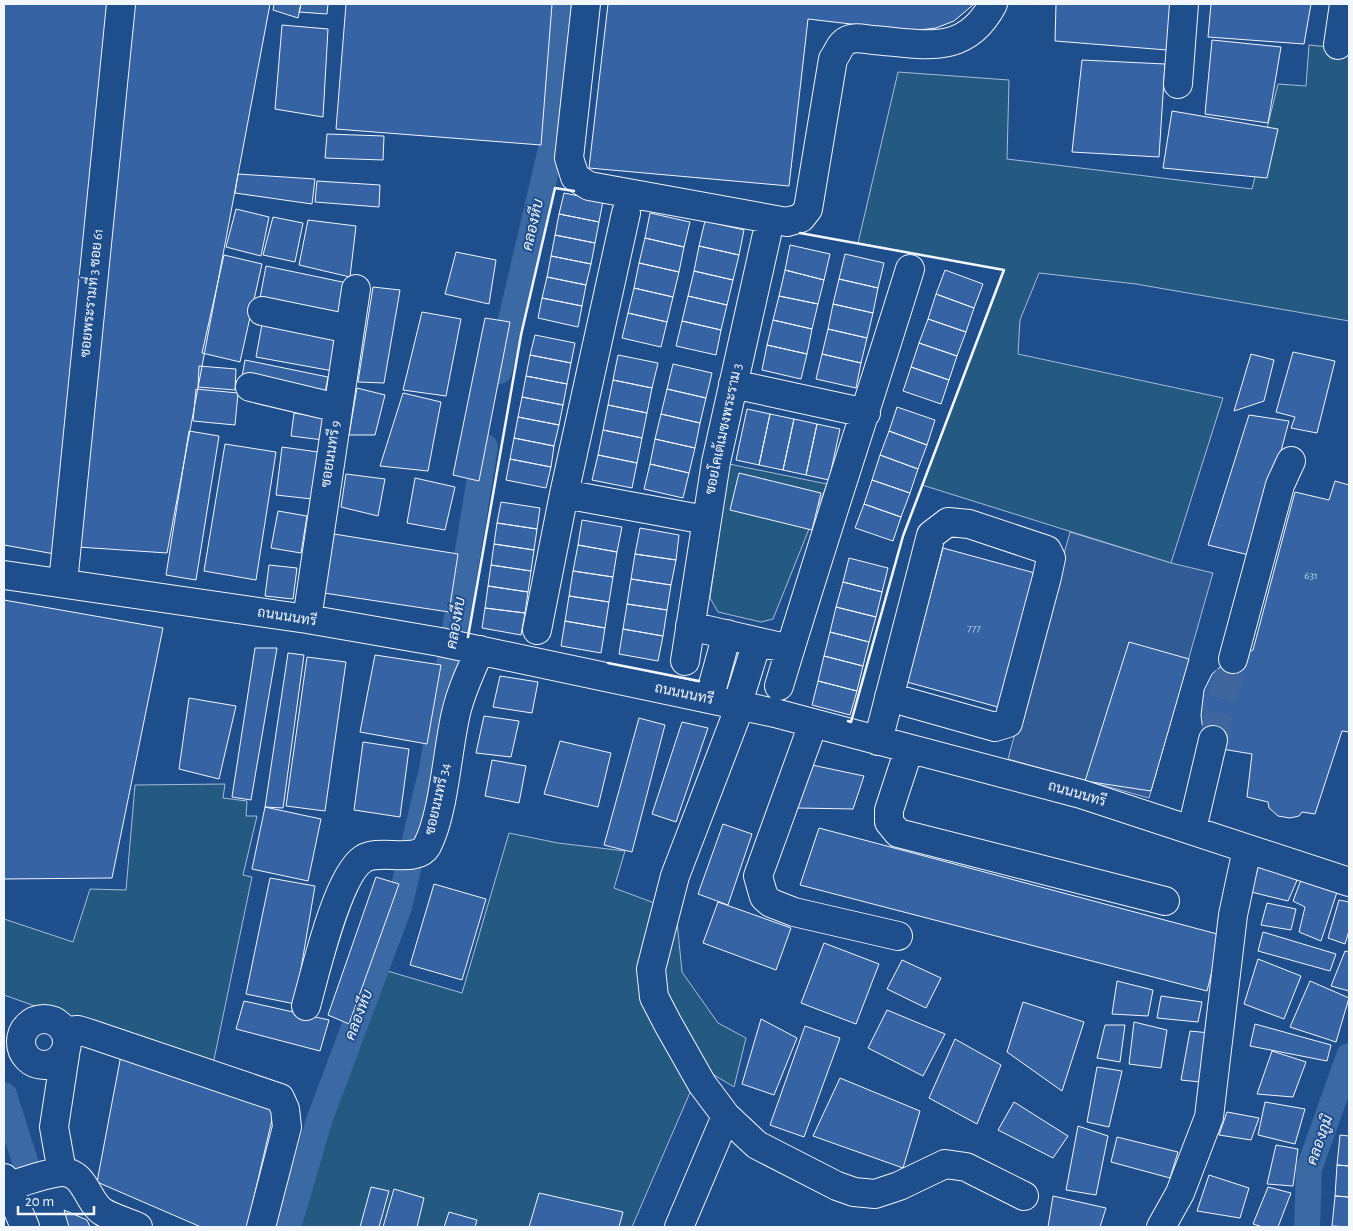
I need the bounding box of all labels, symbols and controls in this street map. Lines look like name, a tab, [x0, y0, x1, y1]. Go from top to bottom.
water label: คลองหีบ	[517, 197, 546, 252]
street label: ซอยพระรามที่ 3 ซอย 61	[72, 227, 106, 358]
street label: ซอยโคเต้เมซงพระราม 3	[700, 361, 745, 496]
street label: ซอยนนทรี 9	[316, 419, 343, 488]
house number: 631	[1304, 570, 1318, 581]
water label: คลองหีบ	[441, 595, 468, 650]
street label: ถนนนนทรี	[256, 602, 318, 629]
house number: 777	[967, 623, 981, 634]
street label: ถนนนนทรี	[653, 678, 716, 707]
street label: ซอยนนทรี 34	[420, 761, 453, 836]
street label: ถนนนนทรี	[1046, 776, 1109, 809]
water label: คลองหีบ	[340, 986, 376, 1042]
water label: คลองภูมิ	[1303, 1111, 1338, 1168]
scale bar	[18, 1184, 94, 1216]
text: 20 m	[25, 1194, 54, 1209]

